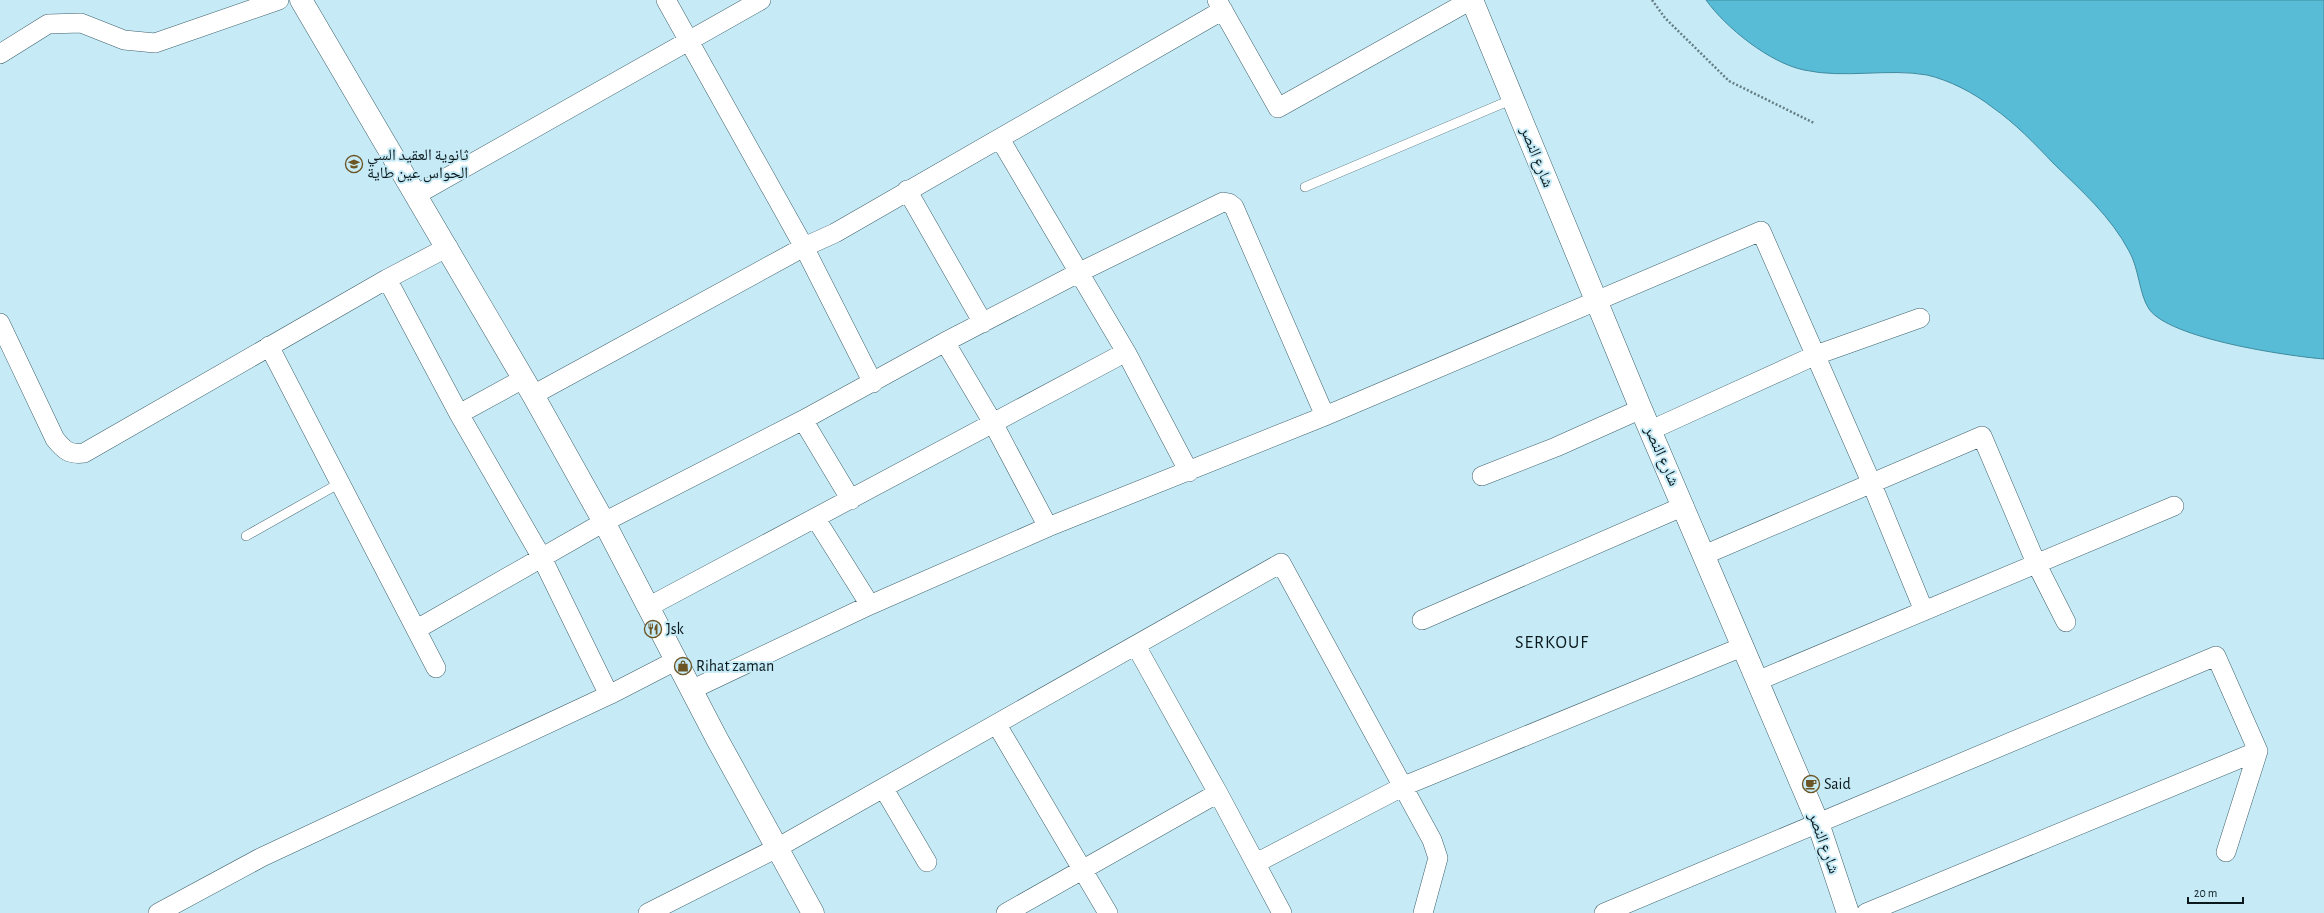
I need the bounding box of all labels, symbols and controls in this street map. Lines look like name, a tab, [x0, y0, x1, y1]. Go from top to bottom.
street label: شارع النصر	[1515, 123, 1556, 190]
place label: ثانوية العقيد السي الحواس عين طاية	[367, 147, 469, 183]
school or university icon: ثانوية العقيد السي الحواس عين طاية	[344, 154, 364, 174]
street label: شارع النصر	[1639, 423, 1682, 489]
restaurant icon: Jsk	[643, 619, 663, 639]
place label: Jsk	[666, 621, 685, 637]
district label: SERKOUF	[1515, 634, 1589, 652]
shop icon: Rihat zaman	[673, 656, 693, 676]
place label: Rihat zaman	[696, 658, 774, 674]
cafe icon: Said	[1801, 774, 1821, 794]
place label: Said	[1824, 776, 1851, 792]
street label: شارع النصر	[1803, 809, 1842, 876]
scale bar	[2188, 879, 2243, 905]
text: 20 m	[2194, 887, 2217, 899]

